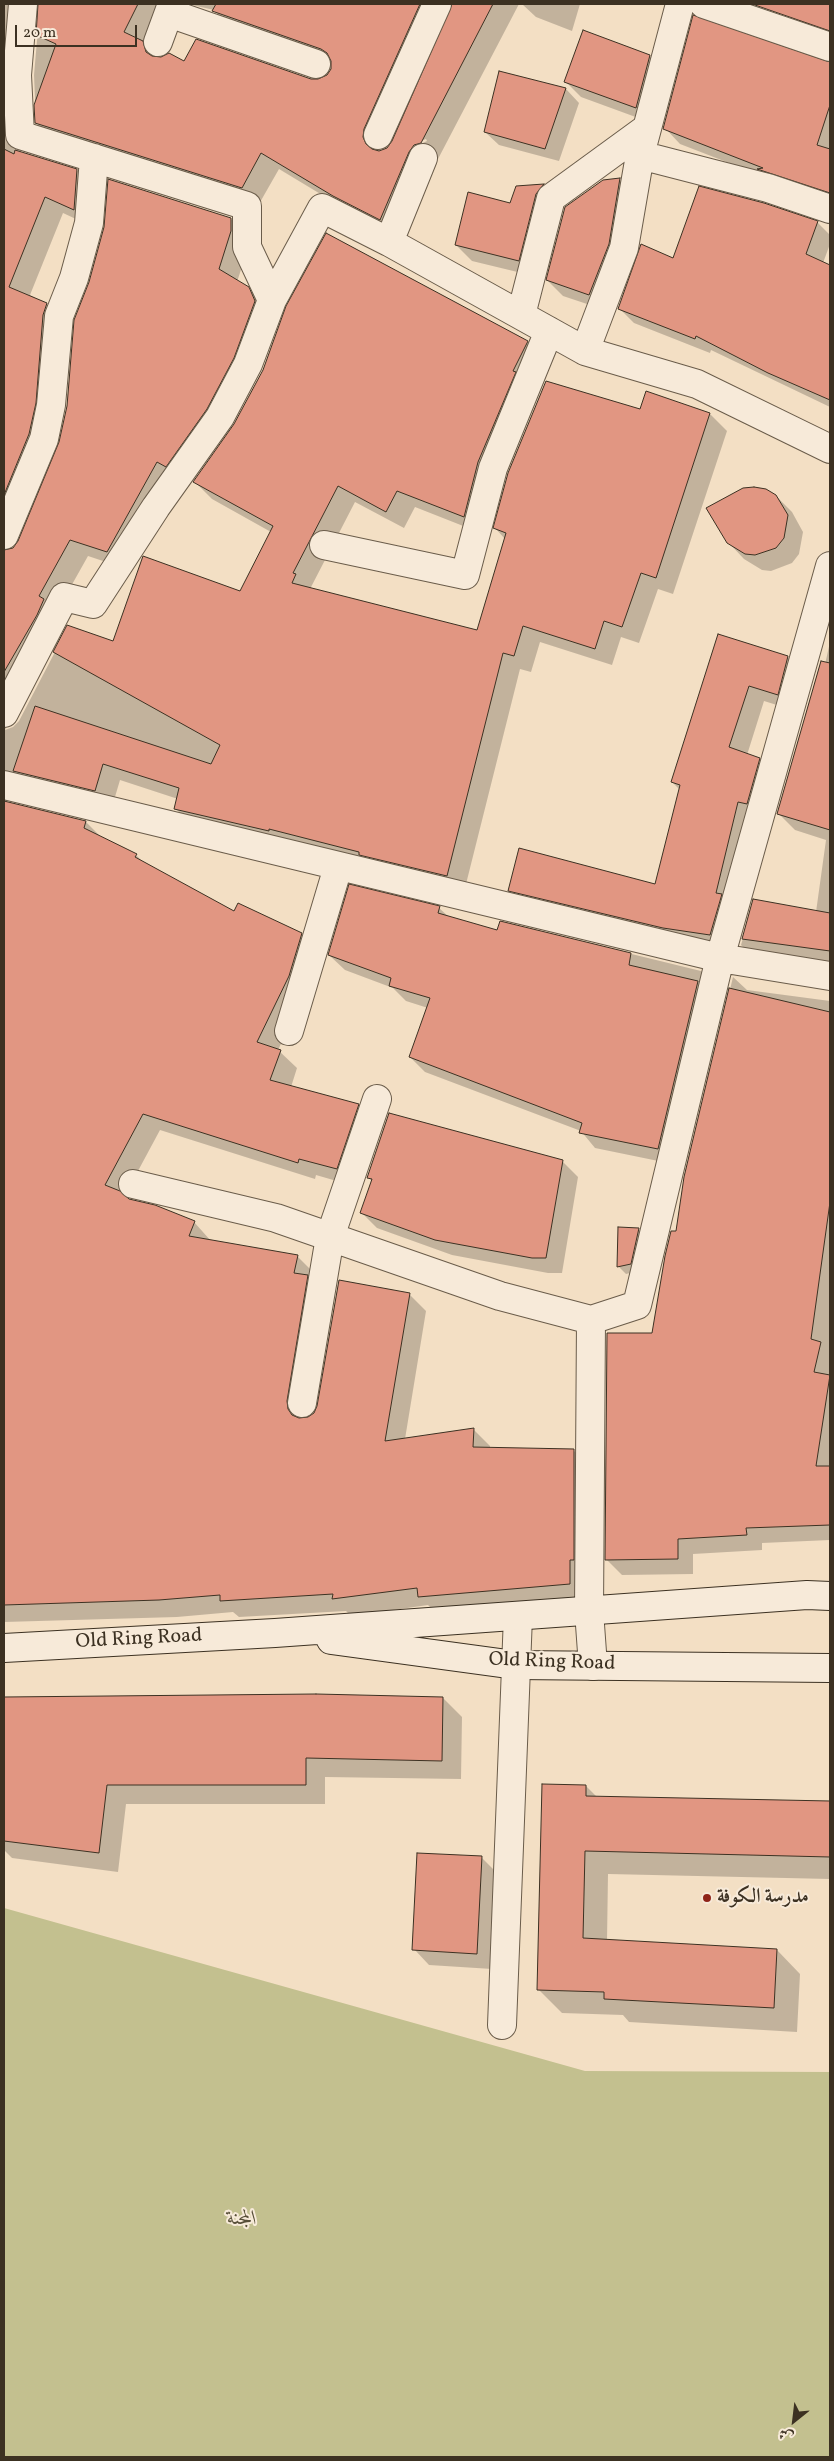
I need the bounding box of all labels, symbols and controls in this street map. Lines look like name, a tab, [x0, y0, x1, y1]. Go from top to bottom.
scale bar	[18, 15, 140, 47]
text: 20 m	[23, 23, 56, 44]
street label: Old Ring Road	[75, 1625, 203, 1655]
street label: Old Ring Road	[488, 1649, 616, 1677]
place label: مدرسة الكوفة	[717, 1886, 809, 1910]
marker: مدرسة الكوفة	[701, 1892, 713, 1904]
park label: المجنة	[227, 2208, 257, 2232]
north arrow	[769, 2396, 819, 2446]
text: ش	[776, 2423, 797, 2446]

